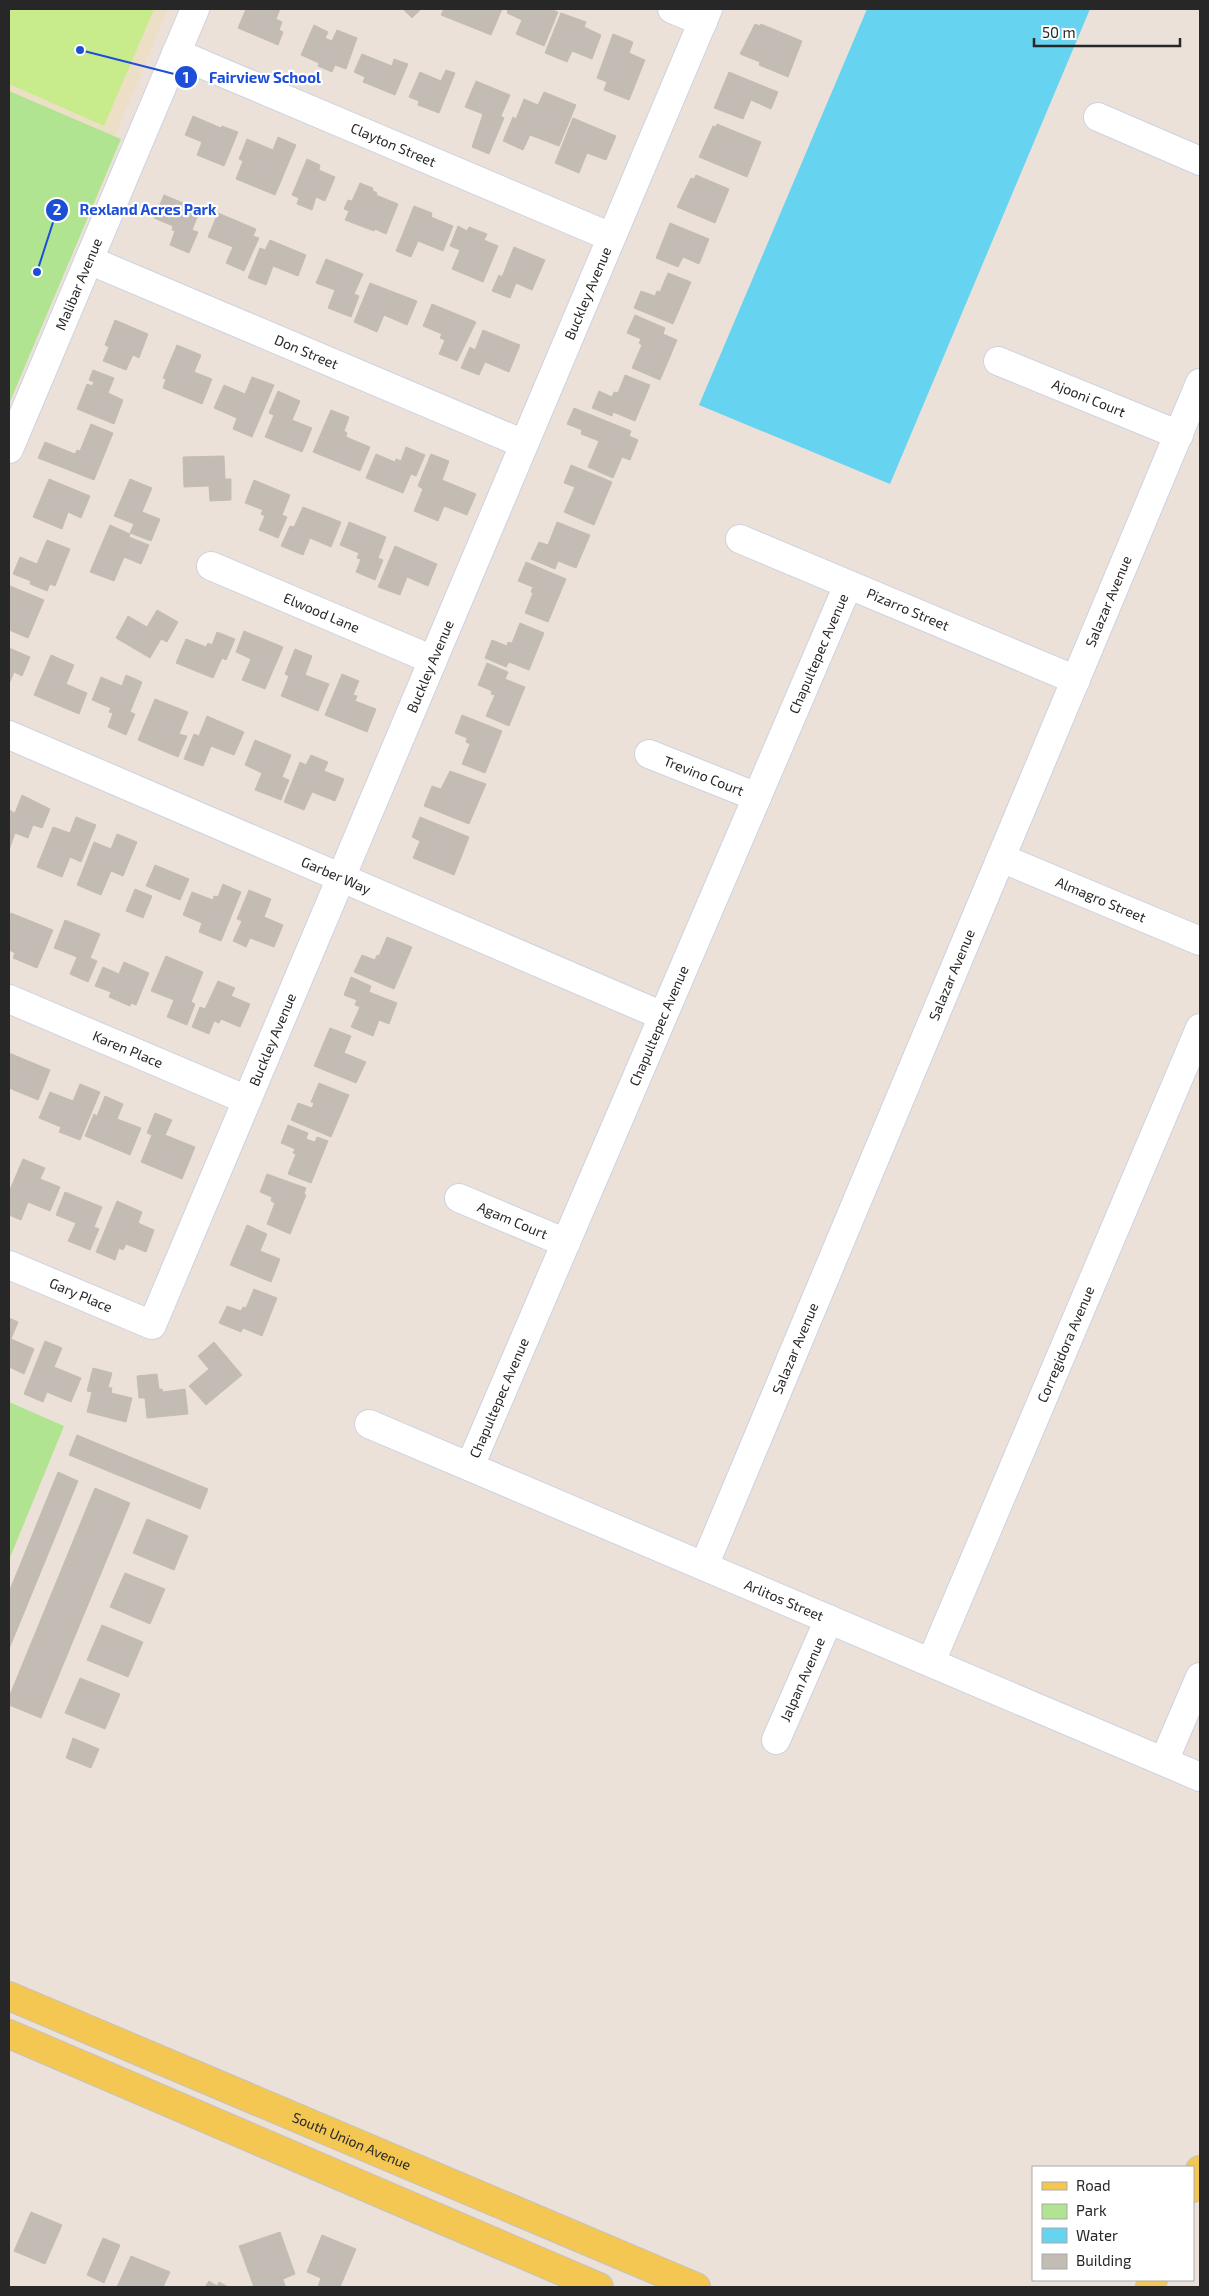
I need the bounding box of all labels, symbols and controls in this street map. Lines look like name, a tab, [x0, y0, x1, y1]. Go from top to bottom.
scale bar	[1034, 15, 1180, 47]
text: 50 m	[1042, 23, 1076, 41]
callout: Fairview School	[174, 62, 331, 92]
text: 1	[183, 68, 189, 86]
text: Fairview School	[209, 68, 321, 86]
street label: Clayton Street	[348, 119, 439, 170]
callout: Rexland Acres Park	[45, 195, 227, 225]
text: 2	[53, 200, 62, 218]
text: Rexland Acres Park	[80, 200, 217, 218]
street label: Malibar Avenue	[51, 235, 105, 333]
street label: Buckley Avenue	[560, 244, 615, 342]
street label: Don Street	[272, 331, 341, 372]
street label: Ajooni Court	[1050, 375, 1128, 420]
street label: Salazar Avenue	[1081, 553, 1135, 649]
street label: Pizarro Street	[864, 584, 952, 634]
street label: Elwood Lane	[281, 589, 362, 636]
street label: Chapultepec Avenue	[785, 591, 851, 716]
street label: Buckley Avenue	[403, 617, 457, 715]
street label: Trevino Court	[661, 752, 747, 799]
street label: Garber Way	[299, 853, 374, 898]
street label: Almagro Street	[1053, 873, 1149, 925]
street label: Salazar Avenue	[925, 926, 978, 1023]
street label: Chapultepec Avenue	[625, 963, 692, 1088]
street label: Buckley Avenue	[245, 990, 299, 1088]
street label: Karen Place	[90, 1027, 166, 1071]
street label: Agam Court	[475, 1198, 550, 1242]
street label: Gary Place	[47, 1274, 115, 1315]
street label: Corregidora Avenue	[1033, 1283, 1098, 1405]
street label: Salazar Avenue	[768, 1300, 821, 1396]
street label: Chapultepec Avenue	[465, 1335, 532, 1460]
street label: Arlitos Street	[742, 1576, 827, 1624]
street label: Jalpan Avenue	[776, 1635, 828, 1724]
street label: South Union Avenue	[290, 2108, 414, 2173]
legend	[1032, 2166, 1194, 2281]
text: Road	[1076, 2176, 1111, 2194]
text: Park	[1076, 2201, 1107, 2219]
text: Water	[1076, 2226, 1118, 2244]
text: Building	[1076, 2251, 1132, 2269]

